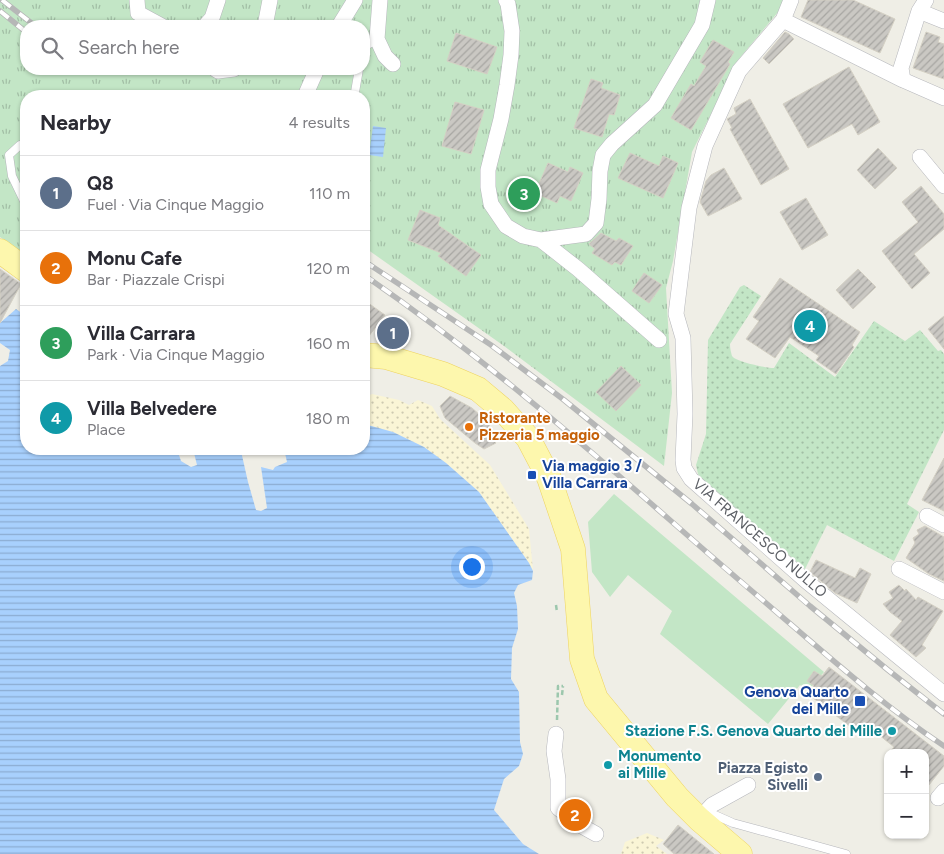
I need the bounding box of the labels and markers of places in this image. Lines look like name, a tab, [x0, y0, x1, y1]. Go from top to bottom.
pin: 3	[508, 175, 540, 213]
pin: 4	[794, 307, 826, 345]
pin: 1	[377, 314, 409, 352]
place label: Ristorante Pizzeria 5 maggio	[479, 409, 600, 444]
marker: Ristorante Pizzeria 5 maggio	[463, 421, 475, 433]
place label: Via maggio 3 / Villa Carrara	[542, 457, 643, 492]
marker: Via maggio 3 / Villa Carrara	[526, 469, 538, 481]
place label: Genova Quarto dei Mille	[744, 683, 850, 718]
marker: Genova Quarto dei Mille	[853, 694, 867, 708]
place label: Stazione F.S. Genova Quarto dei Mille	[625, 722, 883, 740]
marker: Stazione F.S. Genova Quarto dei Mille	[886, 725, 898, 737]
place label: Monumento ai Mille	[618, 747, 701, 782]
marker: Monumento ai Mille	[602, 759, 614, 771]
place label: Piazza Egisto Sivelli	[718, 759, 808, 794]
marker: Piazza Egisto Sivelli	[812, 771, 824, 783]
pin: 2	[559, 796, 591, 834]

